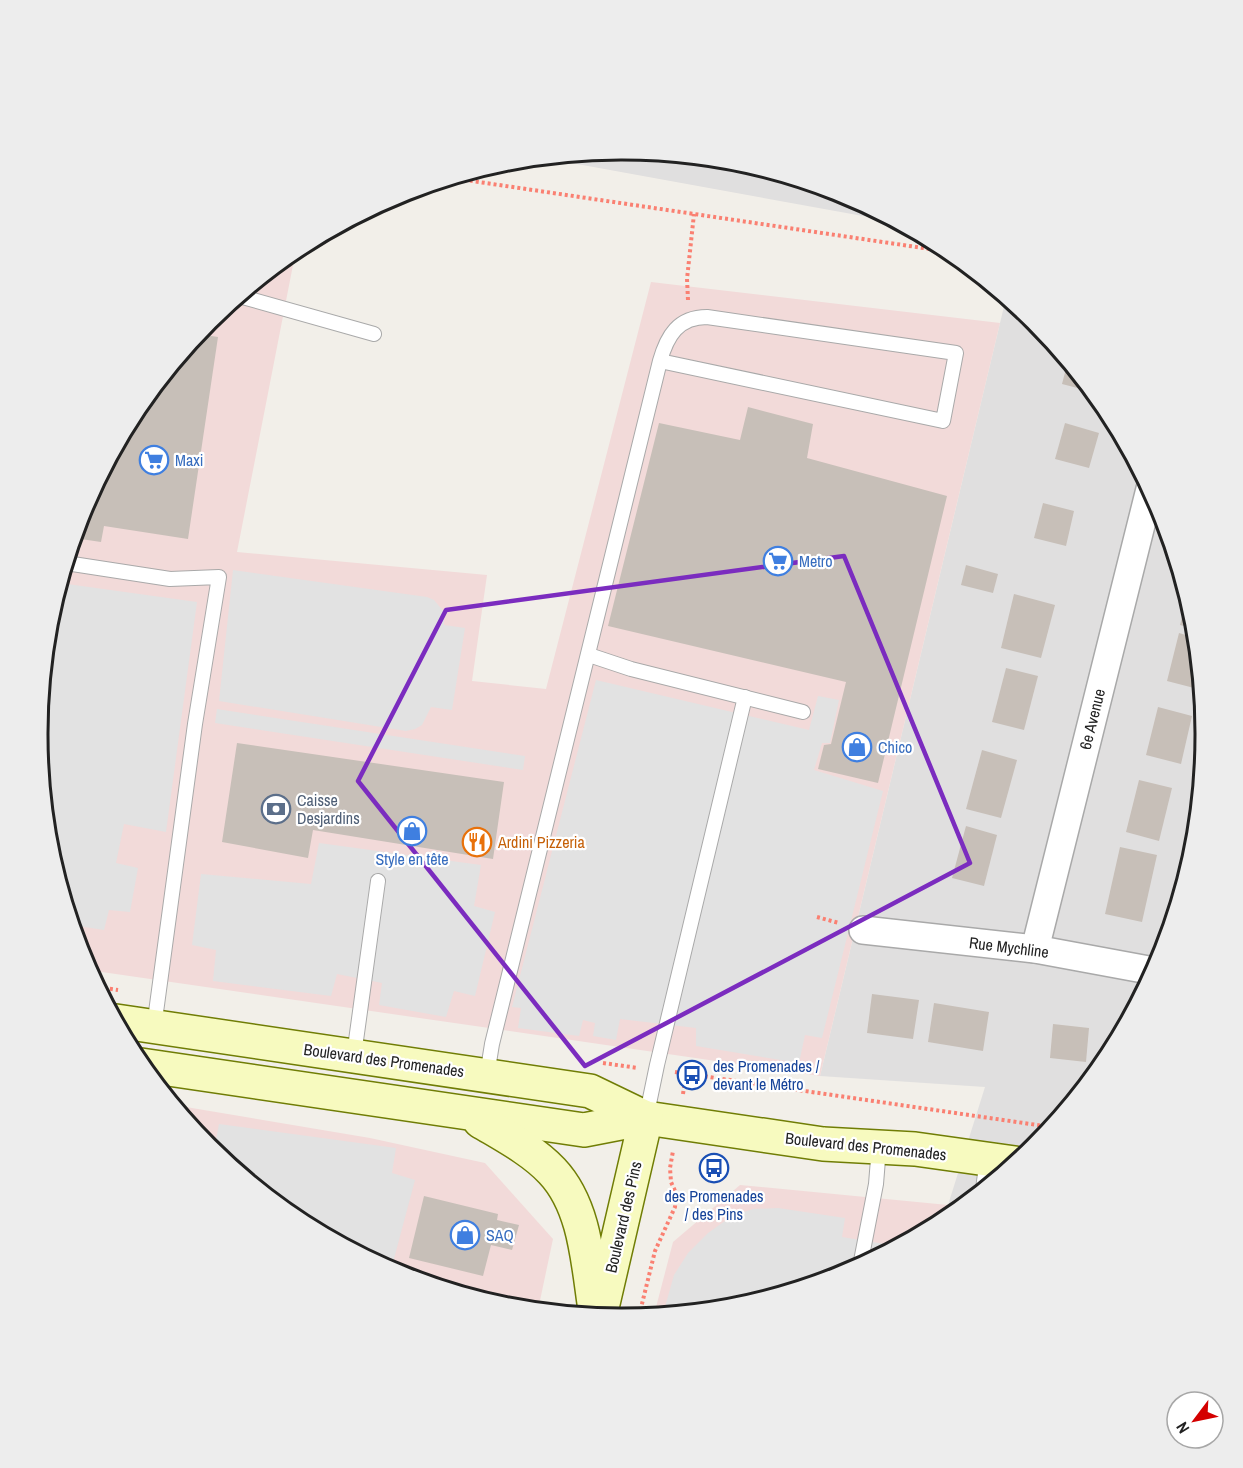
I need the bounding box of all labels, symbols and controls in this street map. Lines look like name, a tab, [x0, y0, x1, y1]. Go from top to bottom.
supermarket icon: Maxi	[138, 444, 170, 476]
place label: Maxi	[175, 449, 203, 471]
supermarket icon: Metro	[762, 545, 794, 577]
place label: Metro	[799, 550, 833, 572]
street label: 6e Avenue	[1074, 686, 1110, 752]
shop icon: Chico	[841, 731, 873, 763]
place label: Chico	[878, 736, 912, 758]
place label: Caisse Desjardins	[297, 789, 360, 829]
bank icon: Caisse Desjardins	[260, 793, 292, 825]
shop icon: Style en tête	[396, 815, 428, 847]
restaurant icon: Ardini Pizzeria	[461, 826, 493, 858]
place label: Ardini Pizzeria	[497, 831, 585, 853]
place label: Style en tête	[376, 848, 448, 870]
street label: Rue Mychline	[968, 931, 1050, 963]
street label: Boulevard des Promenades	[302, 1038, 466, 1082]
place label: des Promenades / devant le Métro	[713, 1055, 820, 1095]
bus stop icon: des Promenades / devant le Métro	[676, 1059, 708, 1091]
street label: Boulevard des Promenades	[784, 1127, 948, 1165]
bus stop icon: des Promenades / des Pins	[698, 1152, 730, 1184]
street label: Boulevard des Pins	[599, 1159, 647, 1275]
place label: des Promenades / des Pins	[664, 1185, 764, 1225]
shop icon: SAQ	[449, 1219, 481, 1251]
place label: SAQ	[486, 1224, 514, 1246]
north arrow	[1165, 1390, 1225, 1450]
text: N	[1170, 1418, 1194, 1438]

